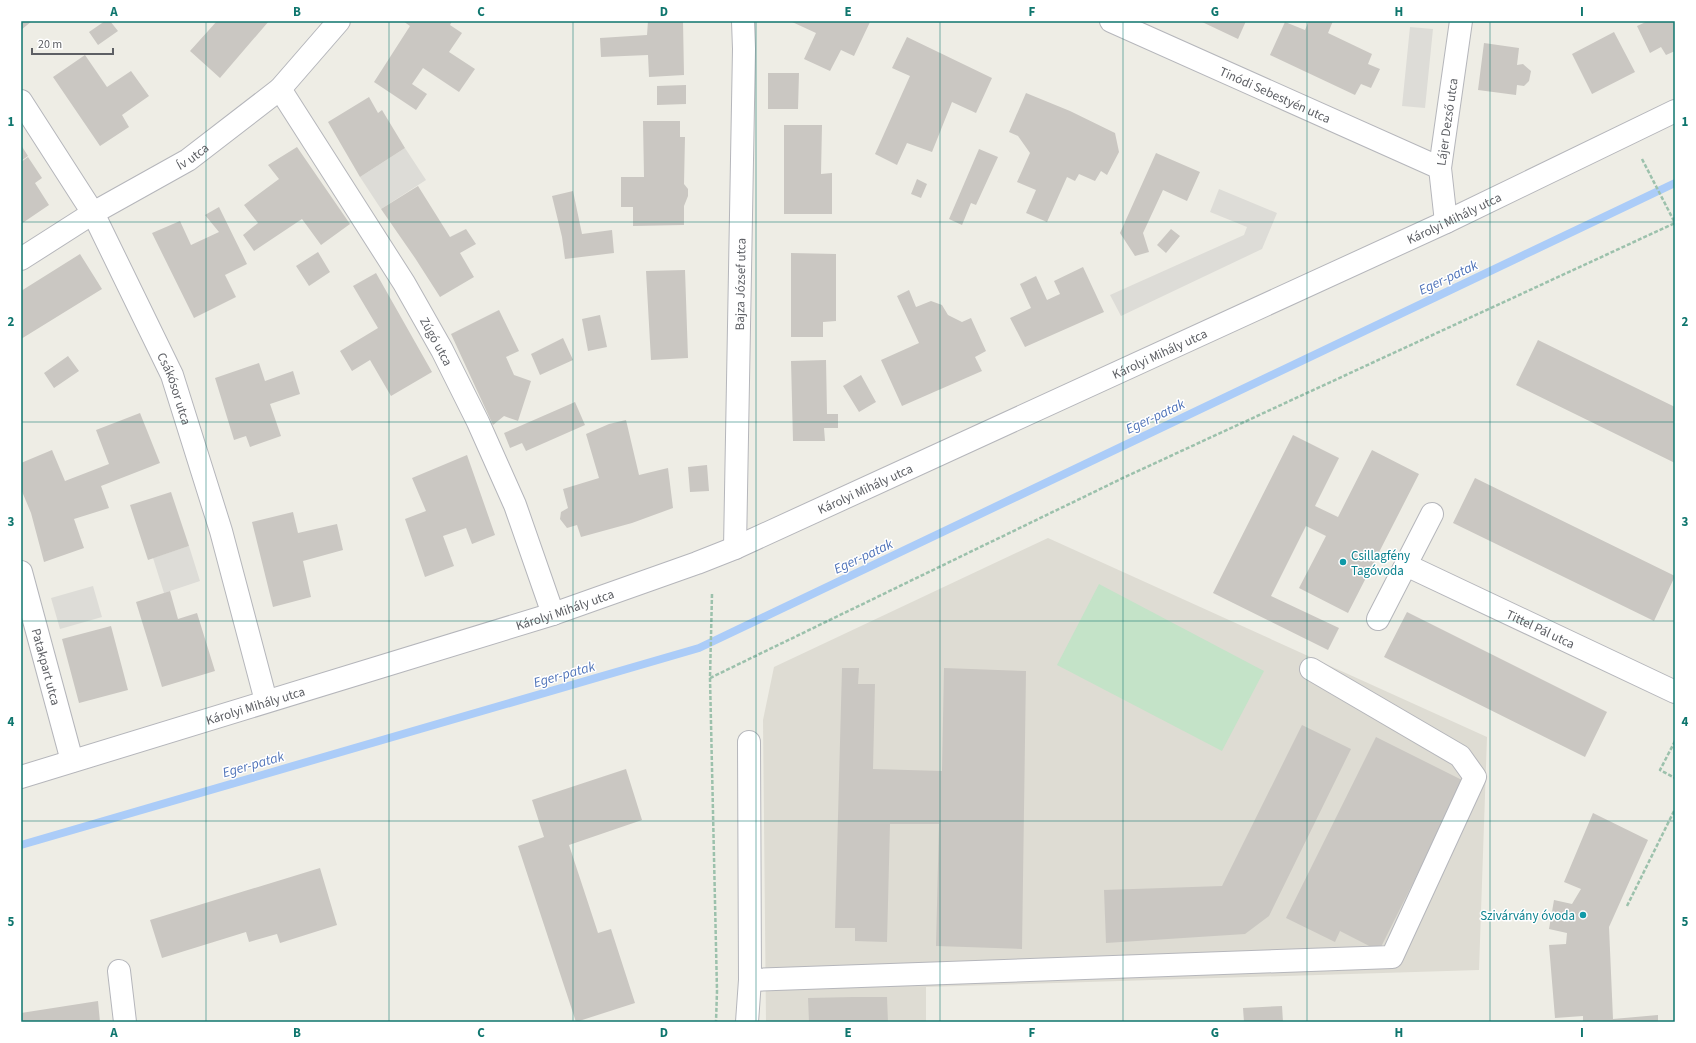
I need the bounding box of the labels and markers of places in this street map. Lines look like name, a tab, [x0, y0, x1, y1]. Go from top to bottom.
place label: Csillagfény Tagóvoda	[1351, 547, 1410, 580]
marker: Csillagfény Tagóvoda	[1338, 557, 1348, 567]
place label: Szivárvány óvoda	[1480, 907, 1575, 925]
marker: Szivárvány óvoda	[1578, 910, 1588, 920]

